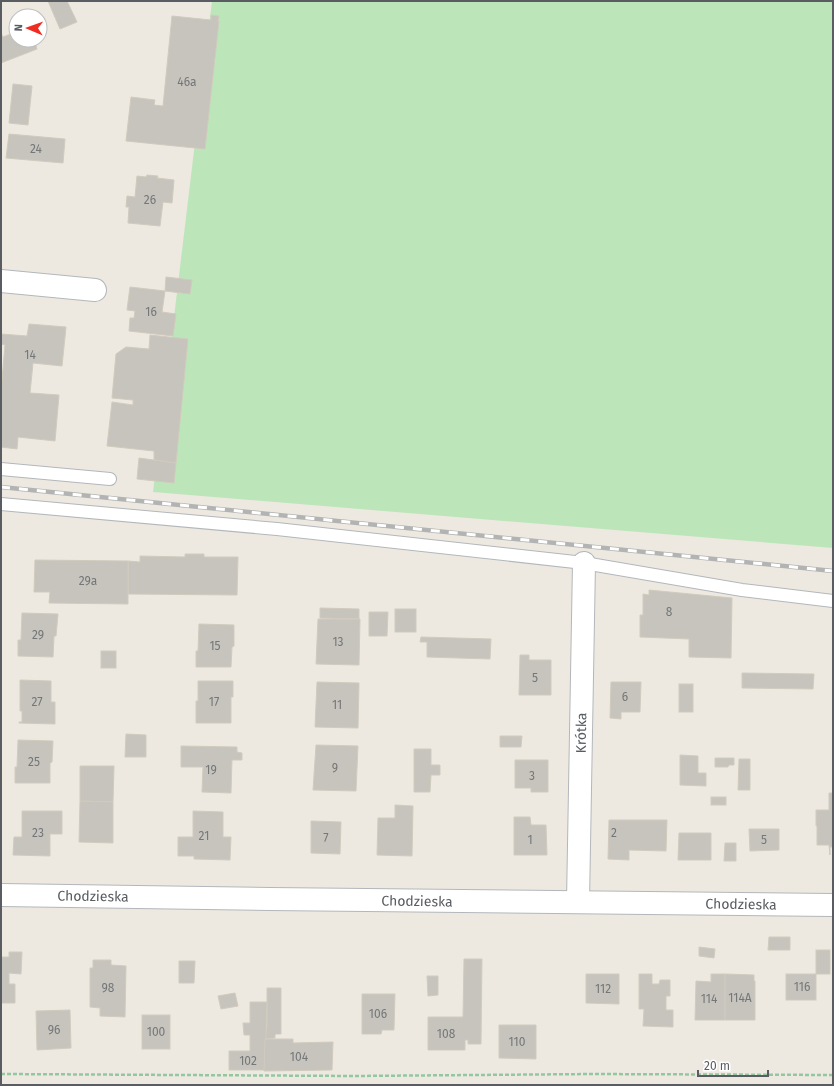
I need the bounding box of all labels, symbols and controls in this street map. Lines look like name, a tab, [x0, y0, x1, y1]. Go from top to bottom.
north arrow	[8, 8, 48, 48]
text: N	[12, 24, 25, 32]
house number: 46a	[177, 75, 197, 89]
house number: 24	[30, 142, 43, 156]
house number: 26	[144, 193, 156, 207]
house number: 16	[145, 305, 157, 319]
house number: 14	[24, 348, 36, 362]
house number: 29a	[79, 574, 97, 588]
house number: 8	[666, 605, 673, 619]
house number: 29	[32, 628, 44, 642]
house number: 13	[332, 635, 344, 649]
house number: 15	[209, 639, 221, 653]
house number: 5	[532, 671, 538, 685]
house number: 6	[622, 690, 628, 704]
house number: 27	[31, 695, 43, 709]
house number: 17	[209, 695, 219, 709]
house number: 11	[332, 698, 342, 712]
street label: Krótka	[573, 712, 590, 754]
house number: 25	[28, 755, 40, 769]
house number: 9	[332, 761, 338, 775]
house number: 19	[205, 763, 217, 777]
house number: 3	[529, 769, 535, 783]
house number: 23	[32, 826, 44, 840]
house number: 2	[611, 826, 617, 840]
house number: 21	[199, 829, 209, 843]
house number: 7	[323, 831, 329, 845]
house number: 1	[527, 833, 533, 847]
house number: 5	[761, 833, 767, 847]
street label: Chodzieska	[57, 887, 129, 906]
street label: Chodzieska	[381, 892, 453, 911]
street label: Chodzieska	[705, 895, 777, 914]
house number: 116	[794, 980, 810, 994]
house number: 98	[102, 981, 115, 995]
house number: 112	[595, 982, 611, 996]
house number: 114A	[728, 991, 752, 1005]
house number: 114	[701, 992, 718, 1006]
house number: 106	[369, 1007, 387, 1021]
house number: 96	[48, 1023, 60, 1037]
house number: 100	[147, 1025, 166, 1039]
house number: 108	[437, 1027, 456, 1041]
house number: 110	[509, 1035, 526, 1049]
house number: 104	[290, 1050, 309, 1064]
scale bar	[698, 1052, 768, 1078]
house number: 102	[239, 1054, 257, 1068]
text: 20 m	[704, 1059, 730, 1073]

